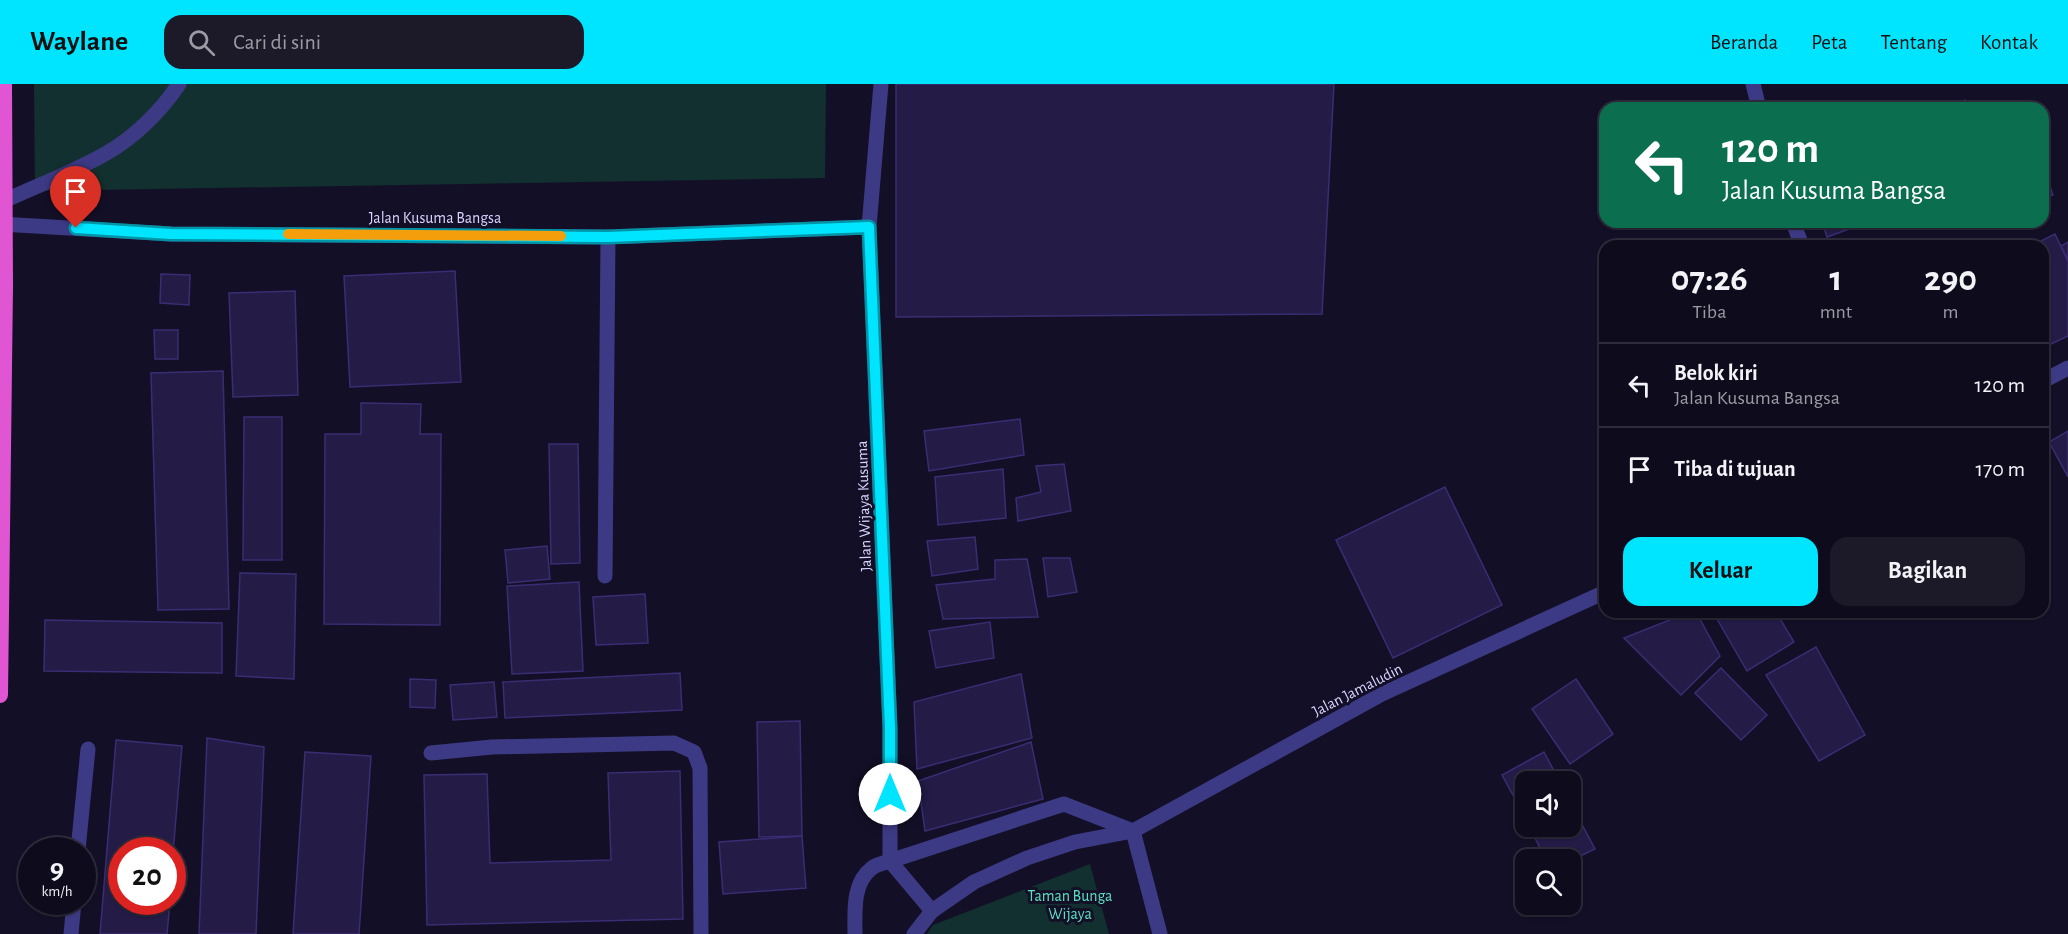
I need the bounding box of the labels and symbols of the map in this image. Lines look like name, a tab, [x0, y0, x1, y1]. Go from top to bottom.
pin	[50, 166, 101, 228]
street label: Jalan Kusuma Bangsa	[369, 210, 501, 226]
street label: Jalan Wijaya Kusuma	[854, 440, 875, 572]
street label: Jalan Jamaludin	[1310, 660, 1405, 719]
position arrow	[858, 762, 922, 826]
speed limit sign: 20	[108, 837, 186, 915]
park label: Taman Bunga Wijaya	[1028, 888, 1112, 923]

